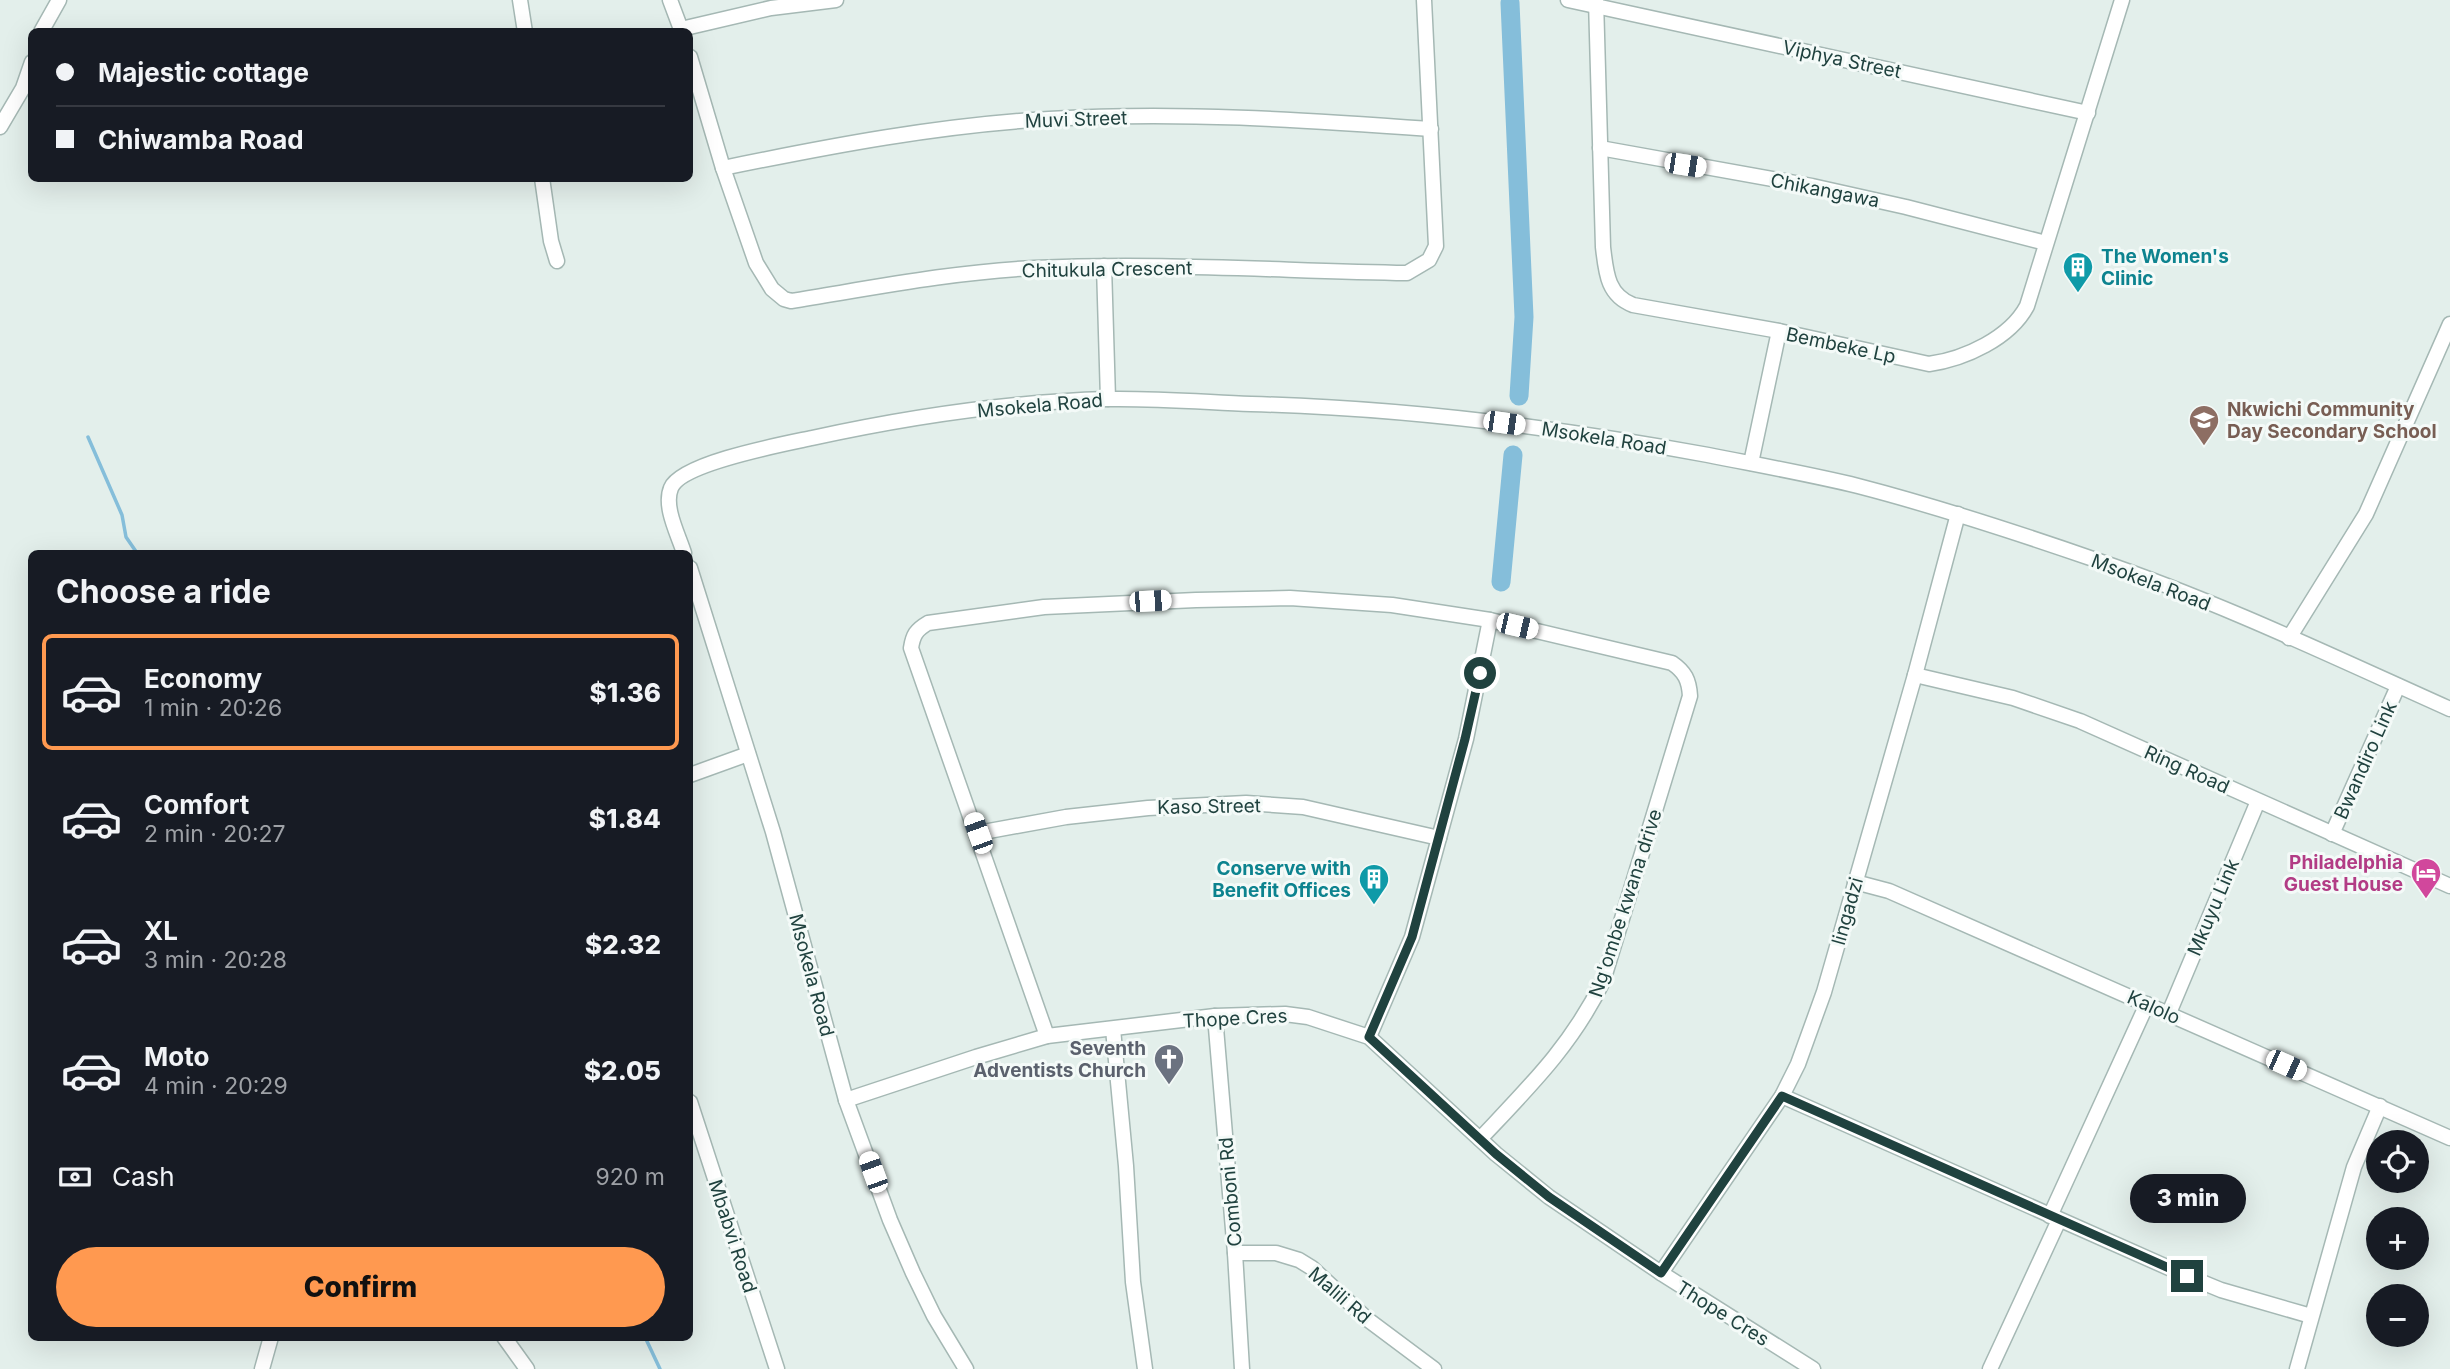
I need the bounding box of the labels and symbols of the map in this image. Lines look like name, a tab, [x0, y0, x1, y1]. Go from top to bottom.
street label: Viphya Street	[1781, 36, 1903, 83]
street label: Muvi Street	[1024, 106, 1128, 133]
car	[1663, 151, 1708, 179]
street label: Chikangawa	[1768, 169, 1881, 212]
place label: The Women's Clinic	[2101, 245, 2229, 290]
building icon: The Women's Clinic	[2061, 250, 2095, 294]
street label: Chitukula Crescent	[1022, 257, 1193, 282]
street label: Bembeke Lp	[1784, 323, 1898, 368]
street label: Msokela Road	[976, 389, 1104, 422]
place label: Nkwichi Community Day Secondary School	[2227, 398, 2437, 443]
school or university icon: Nkwichi Community Day Secondary School	[2187, 403, 2221, 447]
car	[1482, 410, 1527, 436]
street label: Msokela Road	[1540, 417, 1668, 460]
street label: Msokela Road	[2088, 549, 2214, 616]
car	[1129, 589, 1172, 613]
car	[1495, 611, 1540, 641]
route start	[1464, 657, 1496, 689]
street label: Bwandiro Link	[2329, 697, 2402, 823]
street label: Ring Road	[2141, 740, 2233, 798]
street label: Kaso Street	[1157, 794, 1261, 819]
street label: Ng'ombe kwana drive	[1584, 806, 1667, 1000]
car	[961, 810, 996, 856]
place label: Philadelphia Guest House	[2284, 851, 2403, 896]
street label: Mkuyu Link	[2183, 855, 2244, 959]
hotel icon: Philadelphia Guest House	[2409, 856, 2443, 900]
place label: Conserve with Benefit Offices	[1212, 857, 1351, 902]
building icon: Conserve with Benefit Offices	[1357, 862, 1391, 906]
street label: lingadzi	[1827, 875, 1868, 948]
street label: Msokela Road	[784, 911, 839, 1039]
street label: Kalolo	[2124, 986, 2184, 1029]
street label: Thope Cres	[1182, 1004, 1288, 1033]
place label: Seventh Adventists Church	[973, 1037, 1146, 1082]
church icon: Seventh Adventists Church	[1152, 1042, 1186, 1086]
car	[2263, 1047, 2310, 1083]
street label: Comboni Rd	[1214, 1136, 1247, 1248]
car	[856, 1149, 891, 1195]
callout: 3 min	[2129, 1174, 2245, 1224]
street label: Mbabvi Road	[703, 1177, 762, 1296]
route end	[2171, 1260, 2203, 1292]
street label: Malili Rd	[1304, 1262, 1376, 1329]
street label: Thope Cres	[1672, 1276, 1773, 1351]

